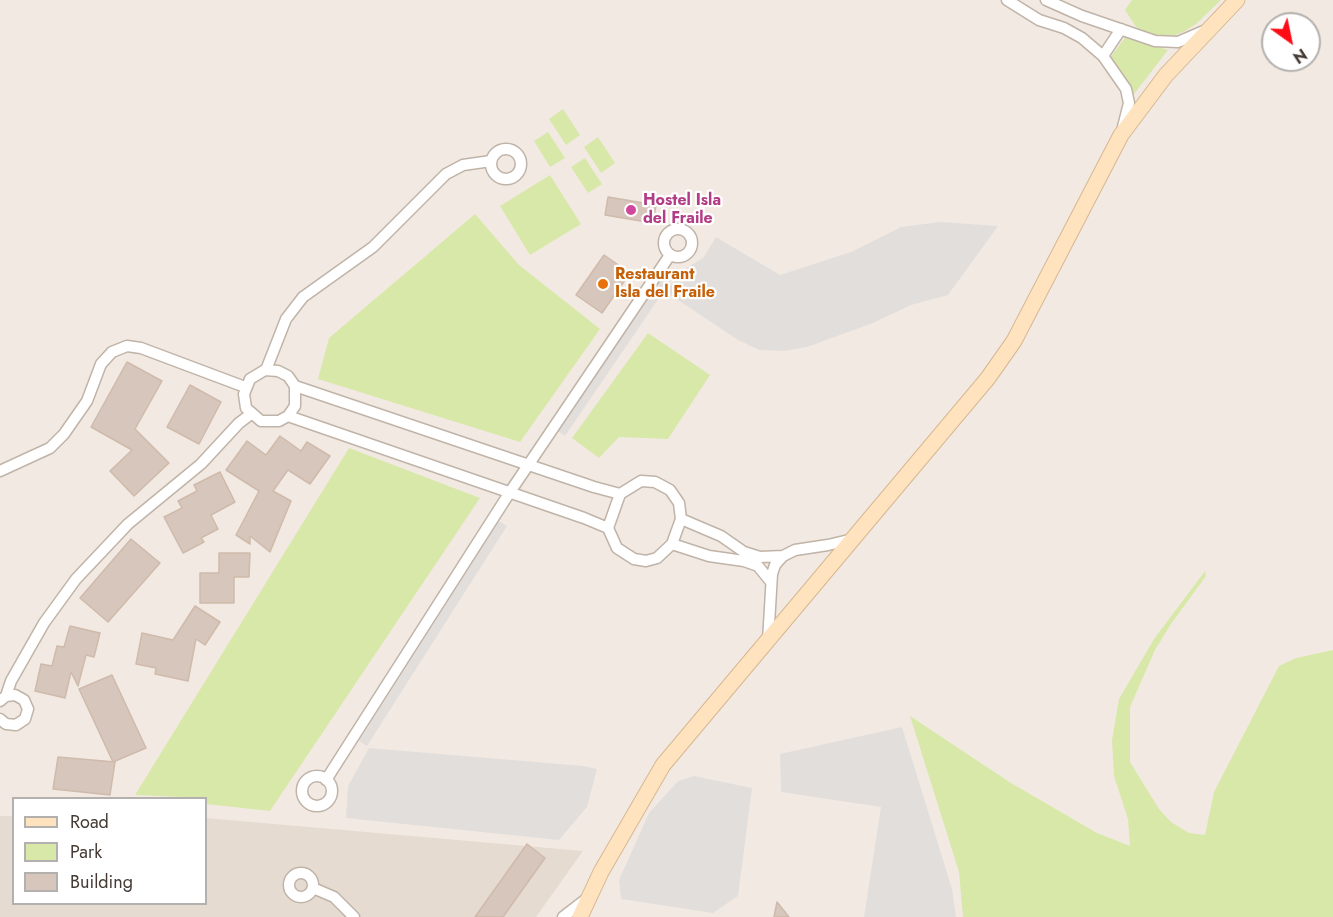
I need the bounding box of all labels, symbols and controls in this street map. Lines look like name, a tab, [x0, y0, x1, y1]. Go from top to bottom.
north arrow	[1261, 12, 1321, 72]
text: N	[1288, 43, 1312, 69]
place label: Hostel Isla del Fraile	[643, 191, 721, 229]
marker: Hostel Isla del Fraile	[624, 203, 638, 217]
place label: Restaurant Isla del Fraile	[615, 265, 715, 303]
marker: Restaurant Isla del Fraile	[596, 277, 610, 291]
legend	[12, 797, 207, 905]
text: Road	[70, 809, 109, 835]
text: Park	[70, 839, 102, 865]
text: Building	[70, 869, 133, 895]

